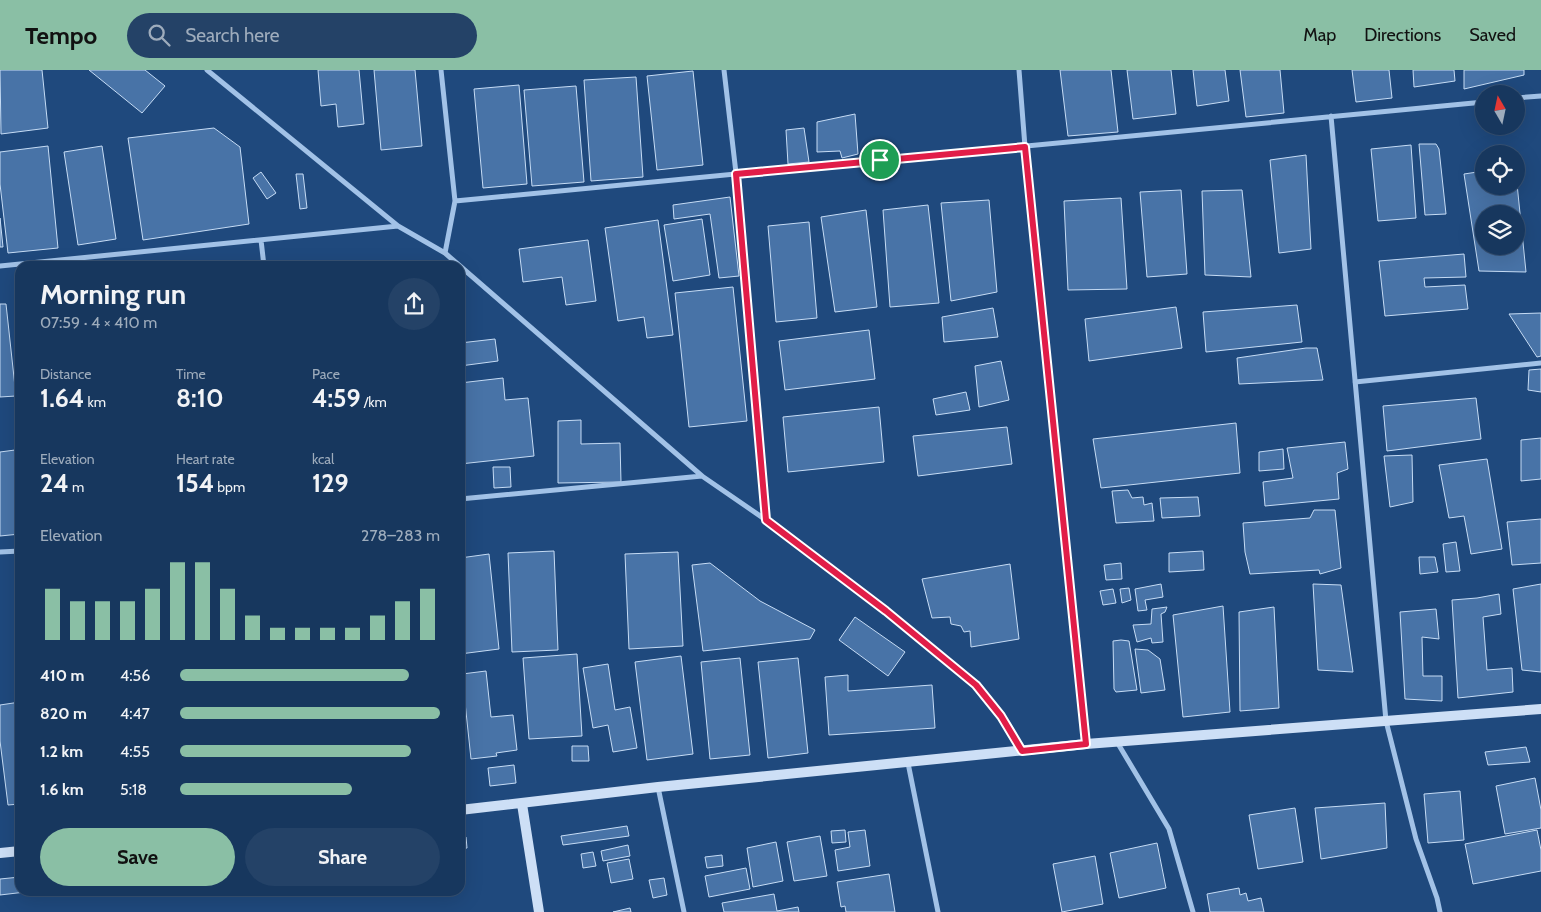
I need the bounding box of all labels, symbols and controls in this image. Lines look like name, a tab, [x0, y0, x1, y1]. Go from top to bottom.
search box	[127, 13, 477, 58]
text: Tempo	[25, 21, 97, 50]
icon: search	[145, 21, 173, 49]
text: Search here	[185, 24, 280, 47]
text: Map	[1303, 24, 1336, 46]
text: Directions	[1364, 24, 1441, 46]
text: Saved	[1469, 24, 1516, 46]
north arrow	[1475, 85, 1525, 135]
map controls	[1475, 85, 1525, 255]
pin	[859, 139, 901, 181]
button: locate	[1475, 145, 1525, 195]
icon: arrive	[866, 146, 894, 174]
button: layers	[1475, 205, 1525, 255]
text: Morning run	[40, 277, 186, 311]
button: share	[388, 278, 440, 330]
text: 07:59 · 4 × 410 m	[40, 313, 157, 332]
text: Distance	[40, 365, 92, 383]
text: Time	[176, 365, 206, 383]
text: Pace	[312, 365, 340, 383]
text: 1.64	[40, 383, 84, 413]
text: 8:10	[176, 383, 224, 413]
text: 4:59	[312, 383, 361, 413]
text: km	[84, 393, 106, 411]
text: /km	[361, 393, 387, 411]
text: Elevation	[40, 450, 95, 468]
text: Heart rate	[176, 450, 235, 468]
text: kcal	[312, 450, 334, 468]
text: 24	[40, 468, 69, 498]
text: 154	[176, 468, 214, 498]
text: 129	[312, 468, 349, 498]
text: m	[69, 478, 84, 496]
text: bpm	[214, 478, 245, 496]
text: Elevation	[40, 526, 103, 545]
text: 278–283 m	[361, 526, 440, 545]
text: 410 m	[40, 666, 85, 685]
text: 4:56	[120, 666, 150, 685]
text: 820 m	[40, 704, 87, 723]
text: 4:47	[120, 704, 150, 723]
text: 1.2 km	[40, 742, 83, 761]
text: 4:55	[120, 742, 150, 761]
text: 1.6 km	[40, 780, 84, 799]
text: 5:18	[120, 780, 147, 799]
button: Save	[40, 828, 235, 886]
button: Share	[245, 828, 440, 886]

